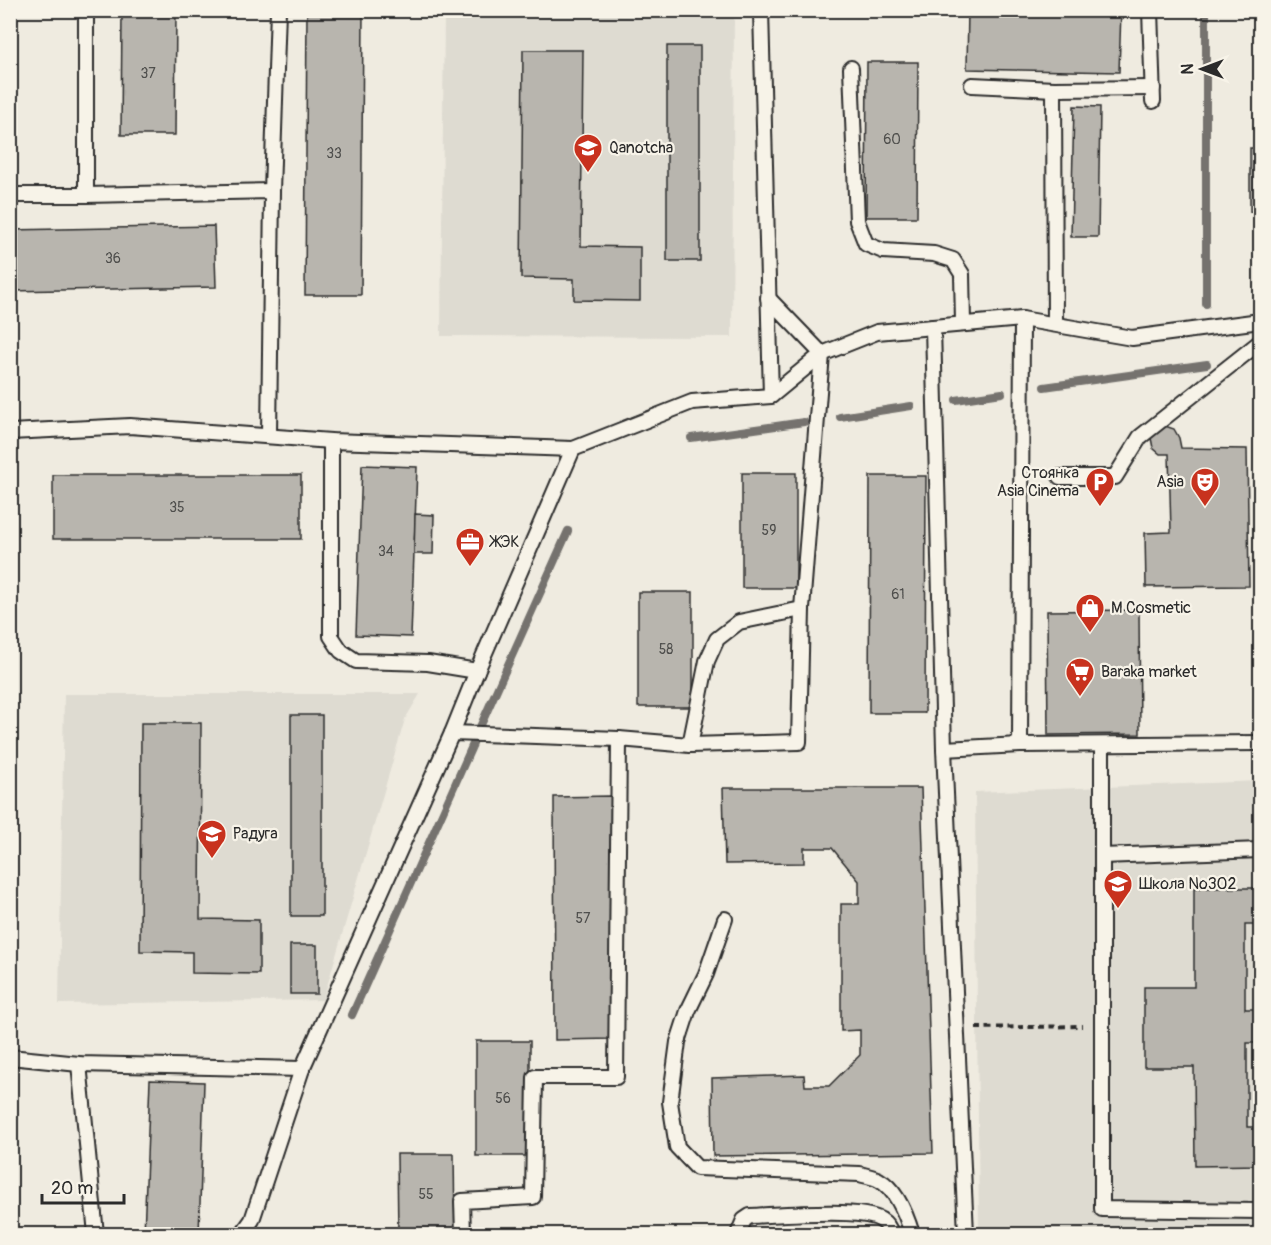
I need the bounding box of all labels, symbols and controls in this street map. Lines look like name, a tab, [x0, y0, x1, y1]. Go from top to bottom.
north arrow	[1172, 39, 1232, 99]
text: N	[1178, 63, 1198, 74]
house number: 37	[140, 65, 156, 82]
house number: 60	[883, 131, 901, 148]
school or university icon: Qanotcha	[572, 132, 604, 174]
place label: Qanotcha	[609, 138, 673, 158]
house number: 33	[326, 145, 342, 162]
house number: 36	[105, 250, 121, 267]
place label: Стоянка Asia Cinema	[997, 463, 1079, 501]
parking icon: Стоянка Asia Cinema	[1084, 466, 1116, 508]
theatre icon: Asia	[1189, 466, 1221, 508]
place label: Asia	[1156, 472, 1184, 492]
house number: 35	[169, 499, 185, 516]
house number: 59	[762, 522, 776, 539]
office icon: ЖЭК	[454, 526, 486, 568]
place label: ЖЭК	[488, 532, 519, 552]
house number: 34	[378, 543, 394, 560]
house number: 61	[891, 586, 905, 603]
shop icon: M Cosmetic	[1074, 592, 1106, 634]
place label: M Cosmetic	[1111, 598, 1191, 618]
house number: 58	[659, 641, 673, 658]
supermarket icon: Baraka market	[1064, 656, 1096, 698]
place label: Baraka market	[1101, 662, 1197, 682]
school or university icon: Радуга	[196, 818, 228, 860]
place label: Радуга	[233, 824, 278, 844]
school or university icon: Школа №302	[1102, 868, 1134, 910]
place label: Школа №302	[1139, 874, 1237, 894]
house number: 57	[576, 910, 591, 927]
house number: 56	[495, 1090, 511, 1107]
scale bar	[42, 1167, 124, 1205]
text: 20 m	[51, 1177, 93, 1200]
house number: 55	[418, 1186, 434, 1203]

